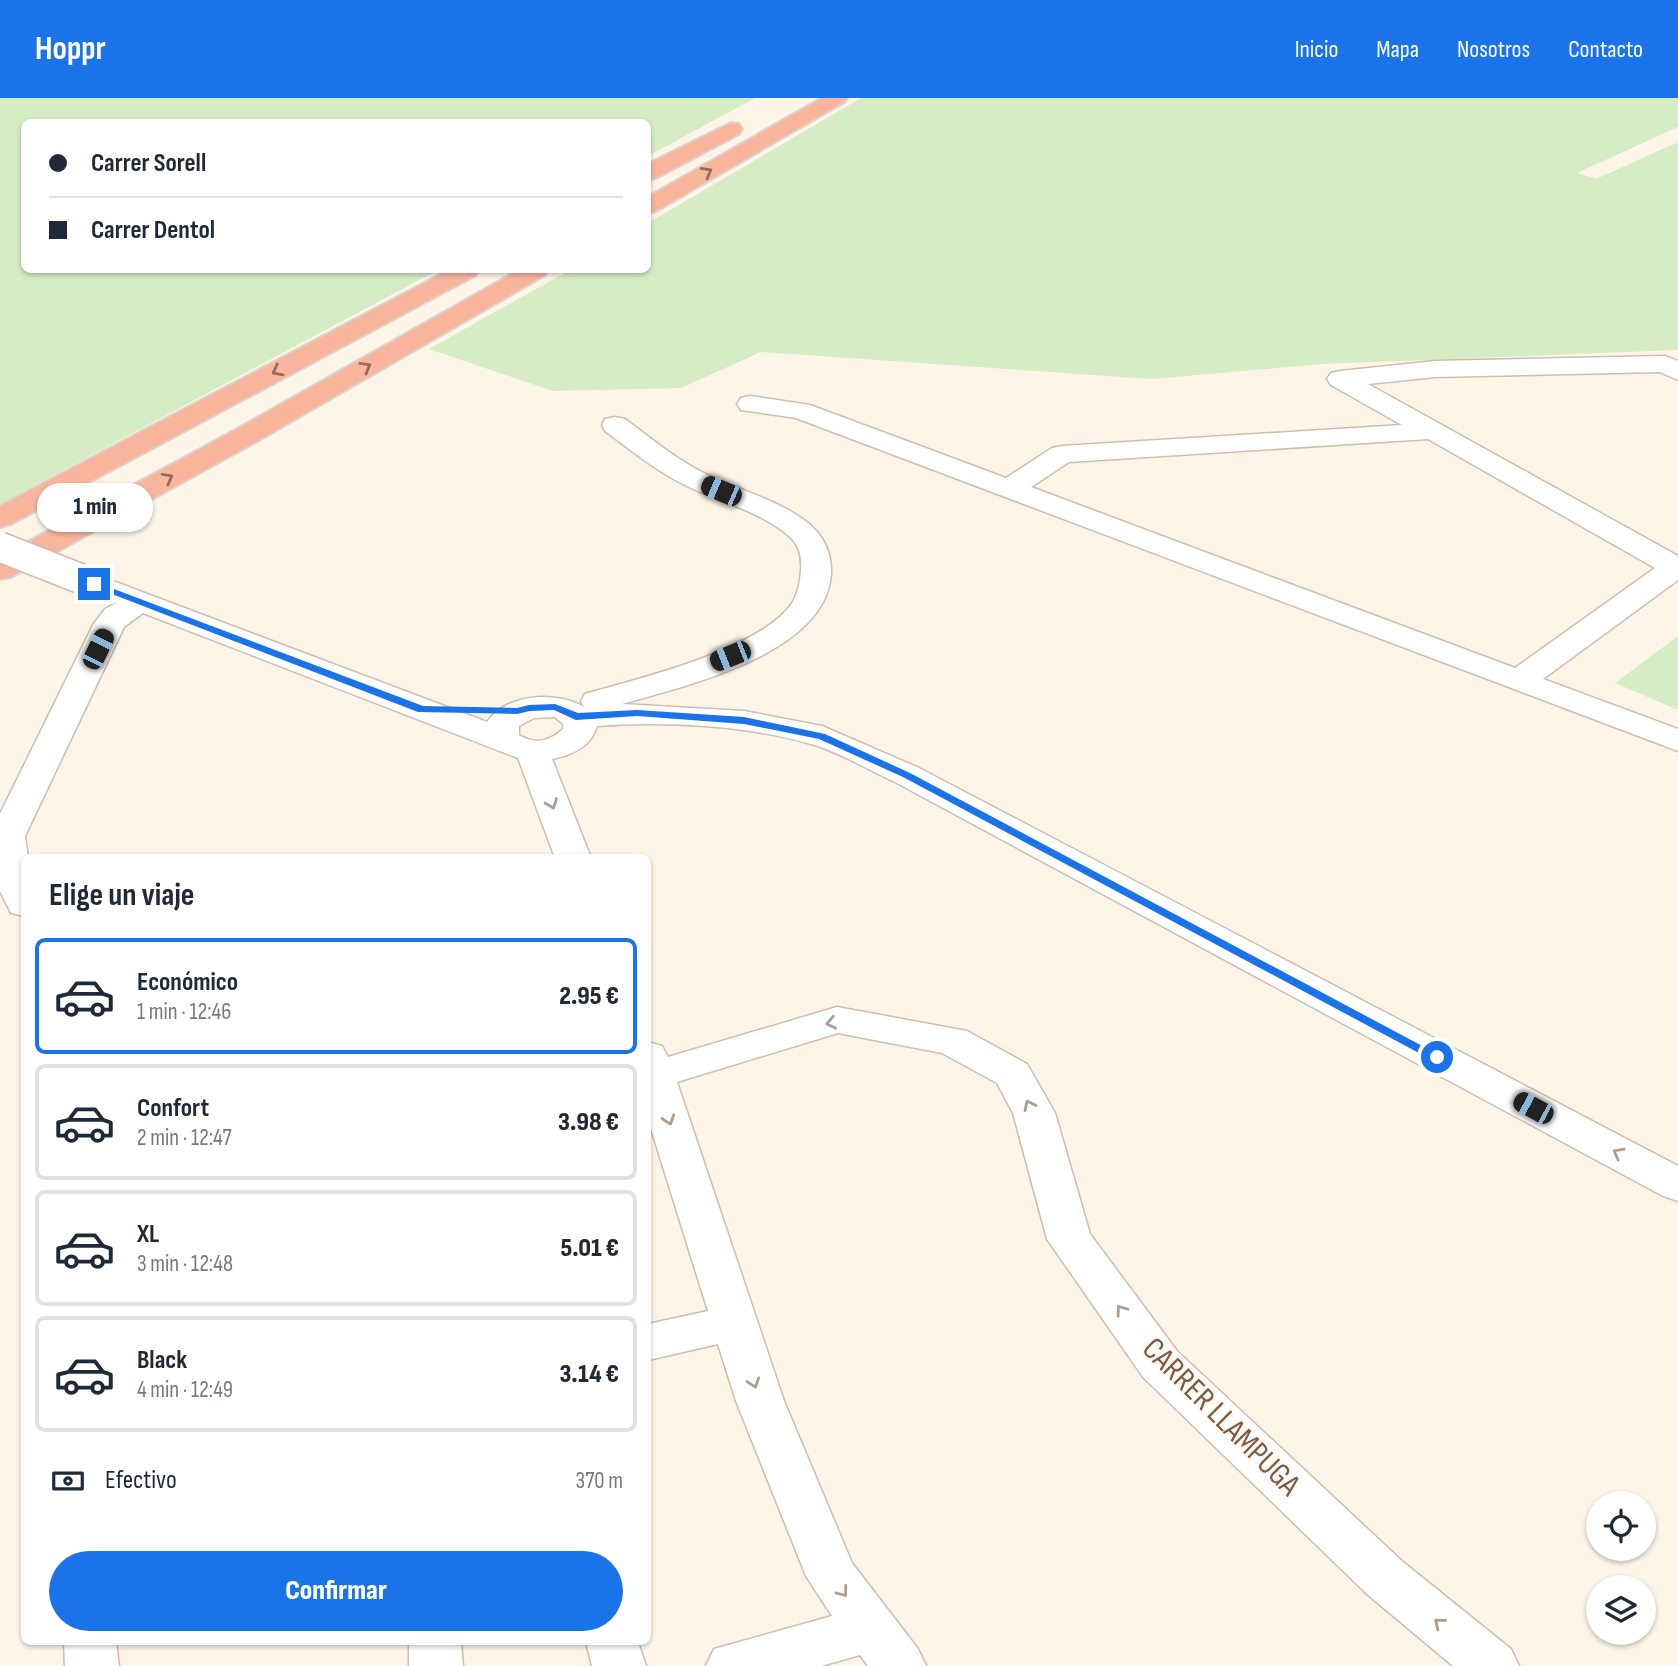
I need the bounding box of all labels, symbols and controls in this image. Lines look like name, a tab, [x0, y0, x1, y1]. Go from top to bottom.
text: Hoppr	[35, 29, 106, 69]
text: Inicio	[1295, 35, 1338, 64]
text: Mapa	[1376, 35, 1419, 64]
text: Nosotros	[1457, 35, 1530, 64]
text: Contacto	[1568, 35, 1643, 64]
text: Carrer Sorell	[91, 148, 206, 179]
one-way arrow	[699, 167, 712, 180]
text: Carrer Dentol	[91, 215, 215, 246]
one-way arrow	[358, 362, 371, 375]
one-way arrow	[272, 363, 284, 376]
one-way arrow	[160, 473, 173, 487]
car	[698, 473, 745, 509]
callout: 1 min	[36, 482, 152, 532]
text: 1 min	[73, 493, 117, 521]
route end	[78, 568, 110, 600]
car	[80, 626, 117, 672]
car	[707, 638, 754, 674]
one-way arrow	[544, 798, 558, 810]
text: Elige un viaje	[49, 876, 194, 915]
icon: car	[53, 965, 116, 1028]
text: Económico	[137, 967, 238, 998]
text: 2.95 €	[559, 981, 619, 1012]
text: 1 min · 12:46	[137, 998, 231, 1026]
one-way arrow	[826, 1015, 837, 1030]
route start	[1421, 1041, 1453, 1073]
car	[1510, 1089, 1557, 1127]
icon: car	[53, 1091, 116, 1154]
text: Confort	[137, 1093, 209, 1124]
one-way arrow	[1023, 1100, 1037, 1112]
text: 3.98 €	[558, 1107, 619, 1138]
one-way arrow	[660, 1114, 675, 1126]
text: 2 min · 12:47	[137, 1124, 232, 1152]
one-way arrow	[1613, 1148, 1625, 1161]
icon: car	[53, 1217, 116, 1280]
text: XL	[137, 1219, 159, 1250]
text: 5.01 €	[560, 1233, 619, 1264]
text: 3 min · 12:48	[137, 1250, 233, 1278]
one-way arrow	[1116, 1305, 1129, 1318]
street label: CARRER LLAMPUGA	[1134, 1330, 1308, 1504]
icon: car	[53, 1343, 116, 1406]
text: Black	[137, 1345, 187, 1376]
text: 3.14 €	[559, 1359, 619, 1390]
text: 4 min · 12:49	[137, 1376, 233, 1404]
one-way arrow	[746, 1377, 760, 1389]
icon: cash	[49, 1462, 87, 1500]
text: Efectivo	[105, 1465, 177, 1496]
text: 370 m	[576, 1467, 623, 1495]
map controls	[1586, 1491, 1656, 1645]
button: locate	[1586, 1491, 1656, 1561]
button: Confirmar	[49, 1551, 623, 1631]
button: layers	[1586, 1575, 1656, 1645]
one-way arrow	[835, 1584, 848, 1597]
one-way arrow	[1435, 1619, 1448, 1631]

